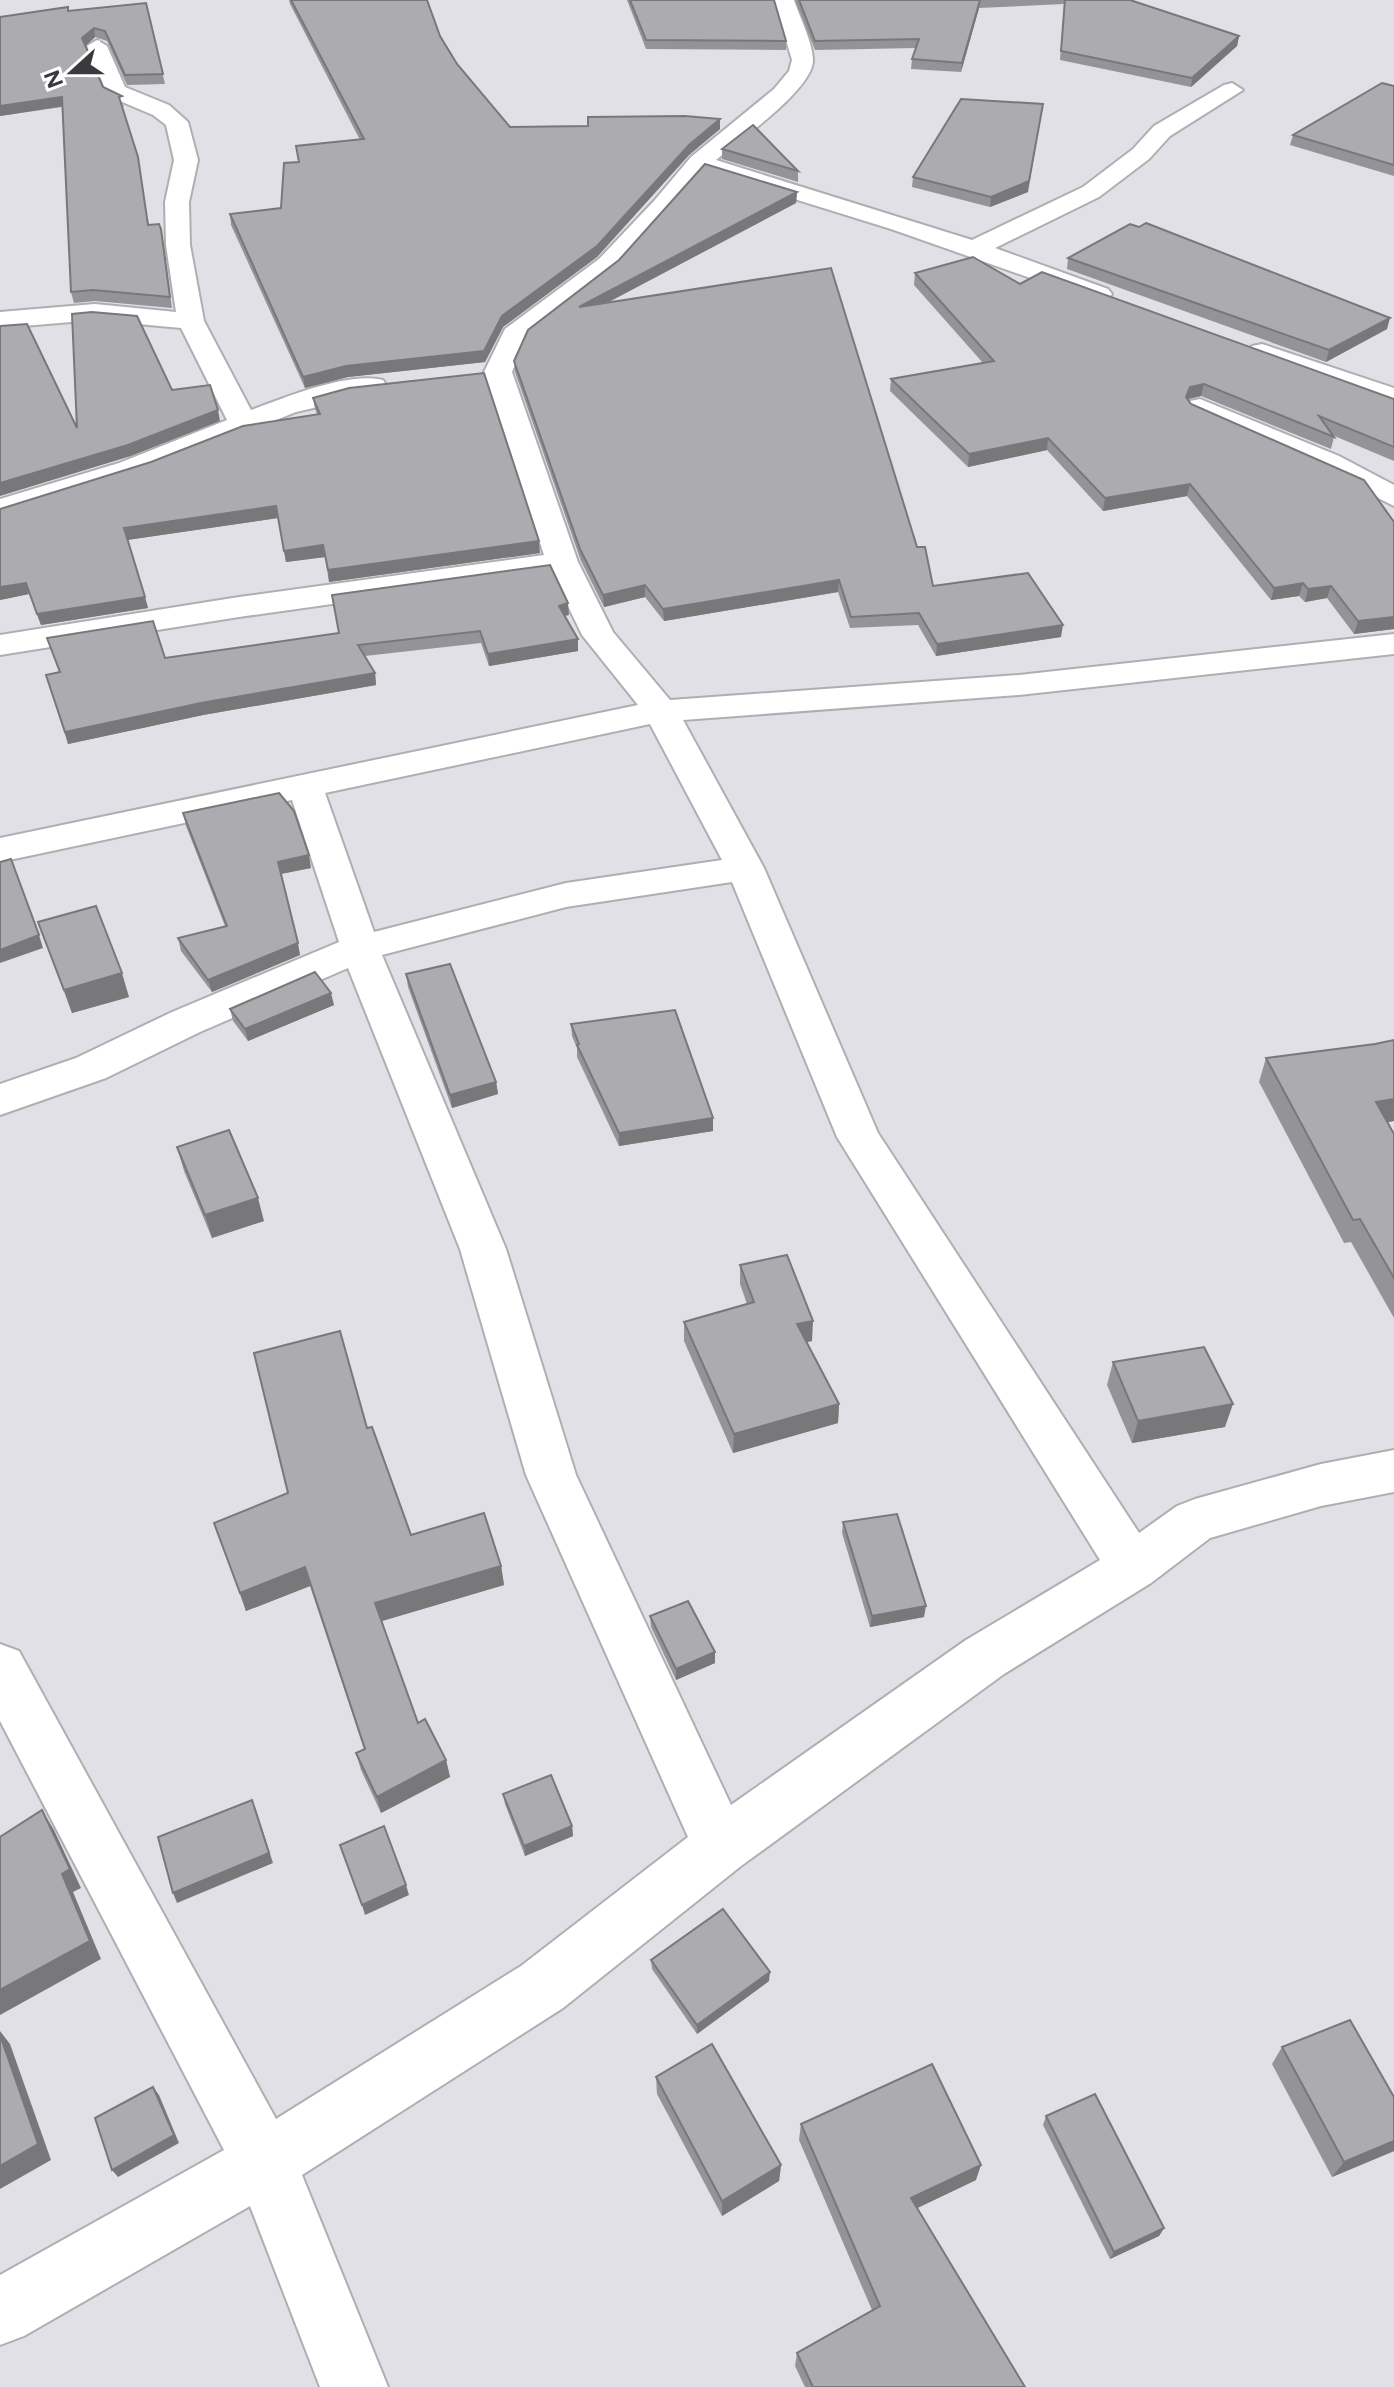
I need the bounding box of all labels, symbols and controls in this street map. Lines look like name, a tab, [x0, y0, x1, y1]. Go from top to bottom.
north arrow	[32, 32, 112, 112]
text: N	[38, 66, 69, 92]

